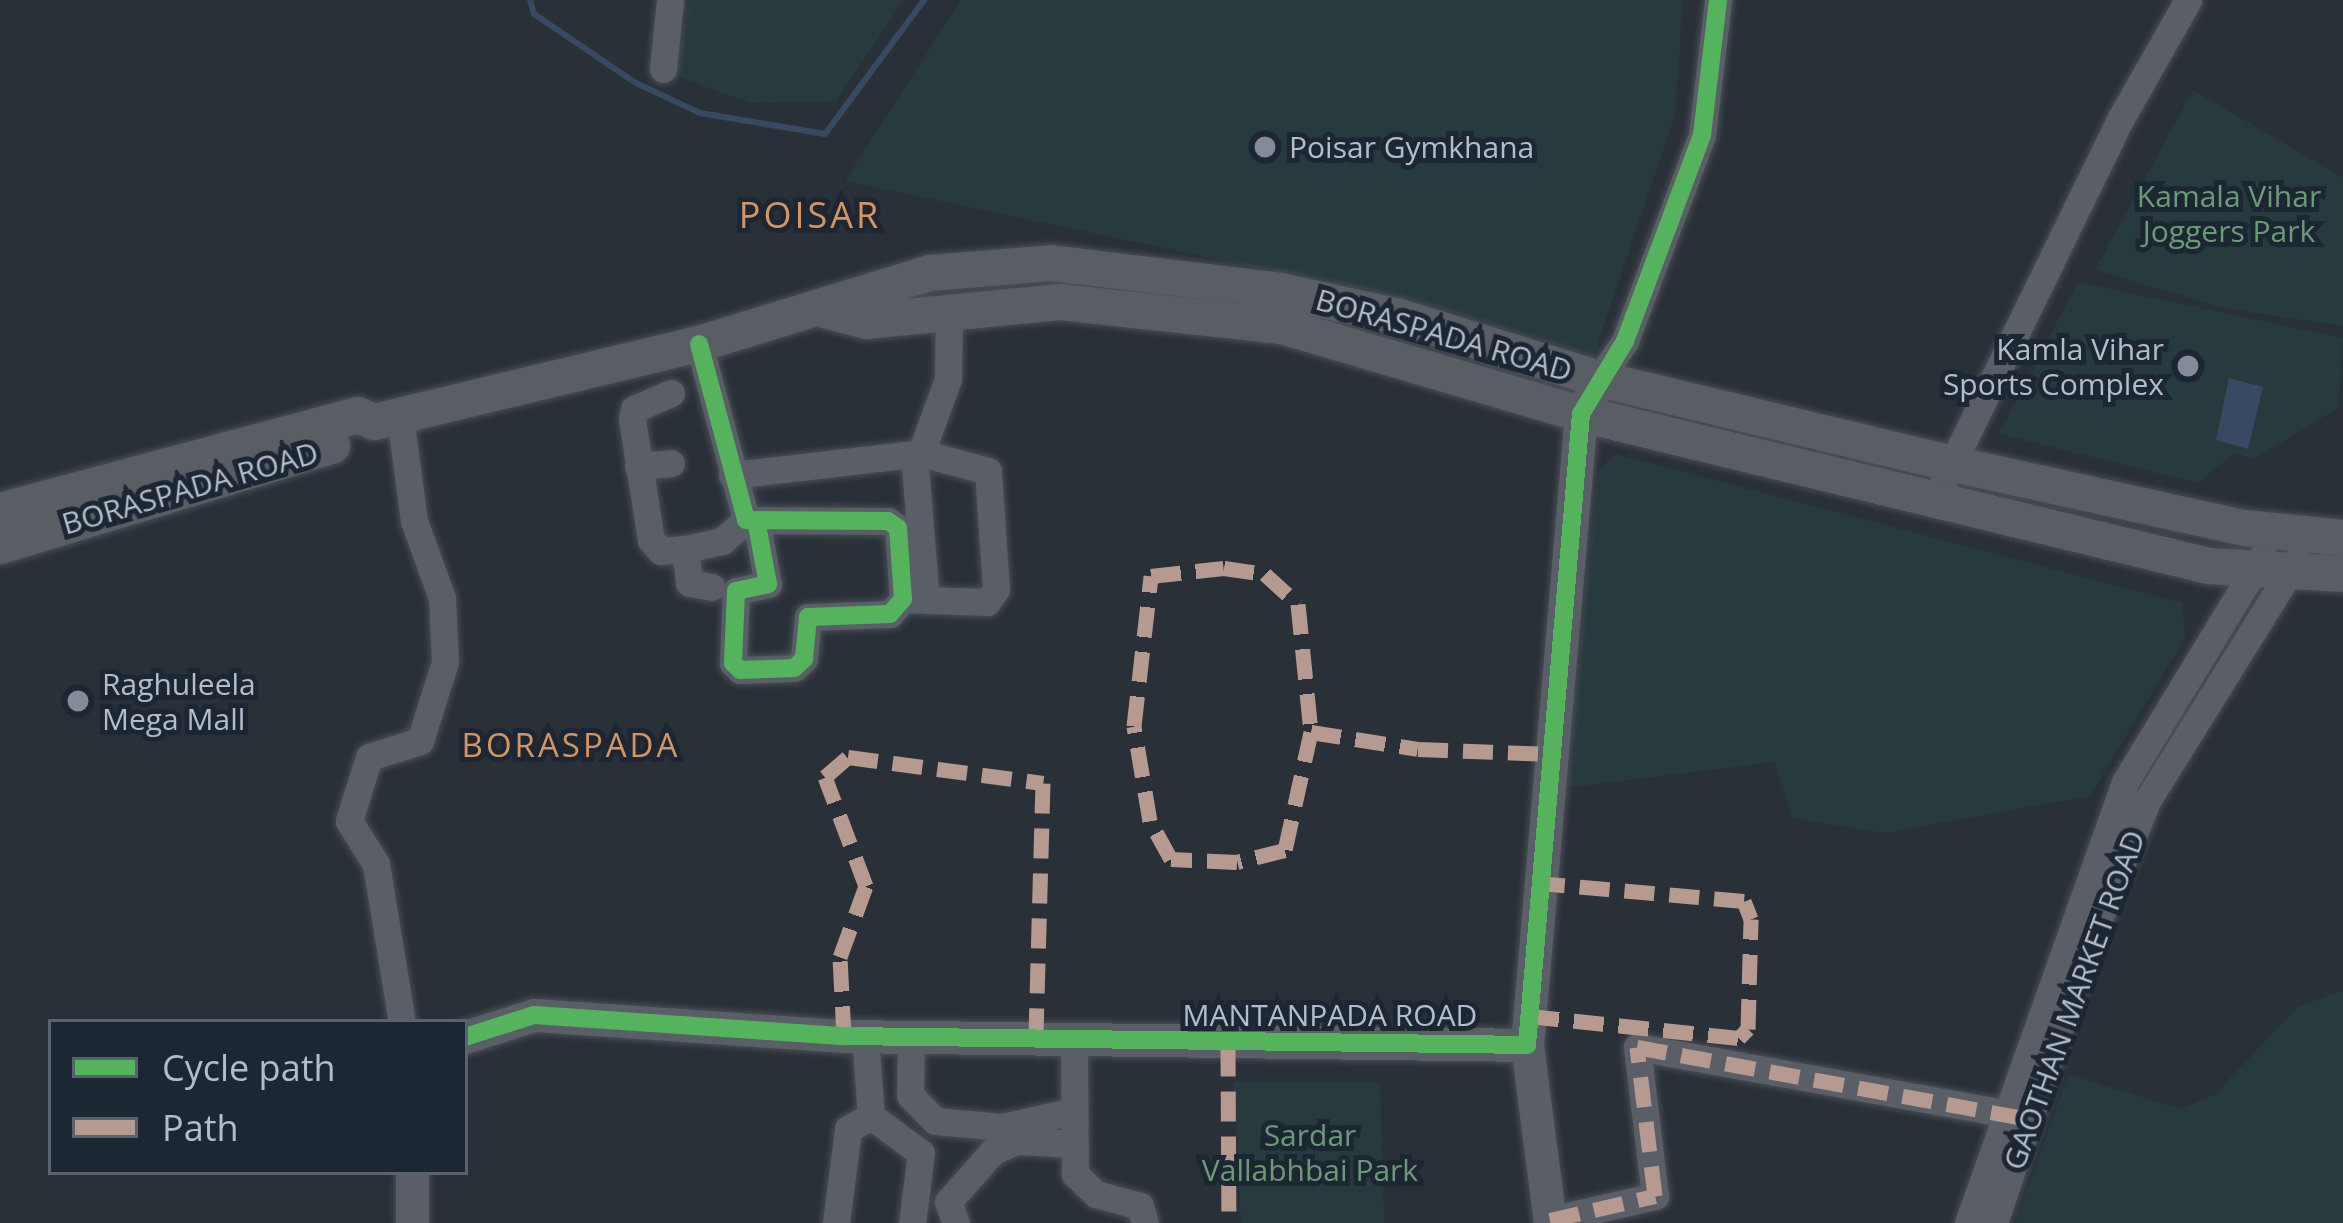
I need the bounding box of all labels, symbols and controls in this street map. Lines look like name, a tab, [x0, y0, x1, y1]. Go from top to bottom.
place label: Poisar Gymkhana	[1289, 129, 1534, 165]
marker: Poisar Gymkhana	[1252, 134, 1278, 160]
park label: Kamala Vihar Joggers Park	[2137, 178, 2321, 248]
district label: POISAR	[739, 193, 881, 237]
street label: BORASPADA ROAD	[1312, 281, 1576, 389]
place label: Kamla Vihar Sports Complex	[1943, 331, 2164, 401]
marker: Kamla Vihar Sports Complex	[2175, 353, 2201, 379]
street label: BORASPADA ROAD	[58, 434, 322, 542]
place label: Raghuleela Mega Mall	[102, 666, 256, 736]
marker: Raghuleela Mega Mall	[65, 688, 91, 714]
district label: BORASPADA	[462, 725, 680, 765]
street label: GAOTHAN MARKET ROAD	[1996, 825, 2152, 1175]
street label: MANTANPADA ROAD	[1183, 997, 1477, 1033]
legend	[48, 1019, 468, 1175]
text: Cycle path	[162, 1043, 336, 1092]
text: Path	[162, 1103, 239, 1152]
park label: Sardar Vallabhbai Park	[1202, 1117, 1418, 1188]

